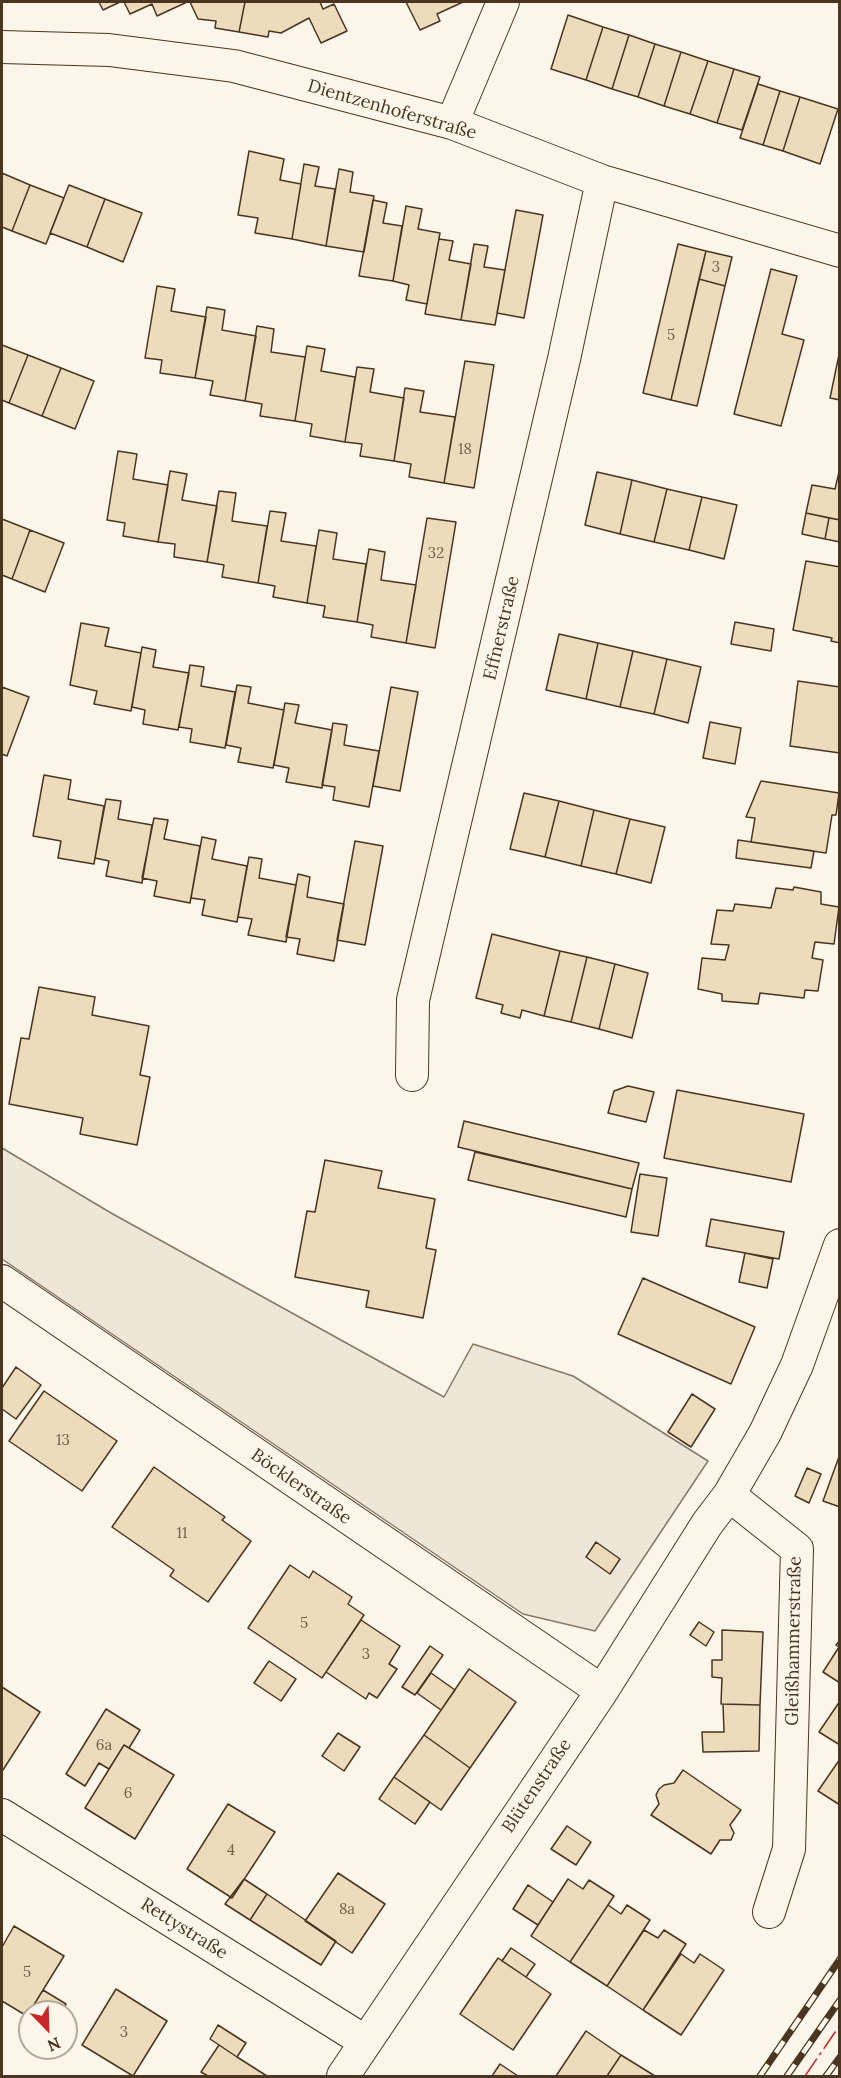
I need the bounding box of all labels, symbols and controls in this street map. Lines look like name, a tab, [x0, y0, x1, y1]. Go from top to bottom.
street label: Dientzenhoferstraße	[305, 76, 479, 144]
house number: 3	[712, 259, 720, 277]
house number: 5	[667, 327, 675, 345]
house number: 18	[458, 441, 472, 459]
house number: 32	[428, 545, 444, 563]
street label: Effnerstraße	[480, 574, 524, 682]
house number: 13	[56, 1432, 70, 1450]
street label: Böcklerstraße	[247, 1444, 355, 1530]
house number: 11	[177, 1525, 187, 1543]
street label: Gleißhammerstraße	[782, 1556, 806, 1726]
house number: 5	[300, 1615, 308, 1633]
house number: 3	[362, 1646, 370, 1664]
street label: Blütenstraße	[498, 1735, 576, 1837]
house number: 6a	[96, 1737, 112, 1755]
house number: 6	[124, 1785, 132, 1803]
house number: 4	[227, 1842, 235, 1860]
street label: Rettystraße	[136, 1894, 232, 1964]
house number: 8a	[339, 1901, 355, 1919]
house number: 5	[23, 1964, 31, 1982]
north arrow	[18, 2000, 78, 2060]
house number: 3	[120, 2024, 128, 2042]
text: N	[45, 2033, 64, 2056]

